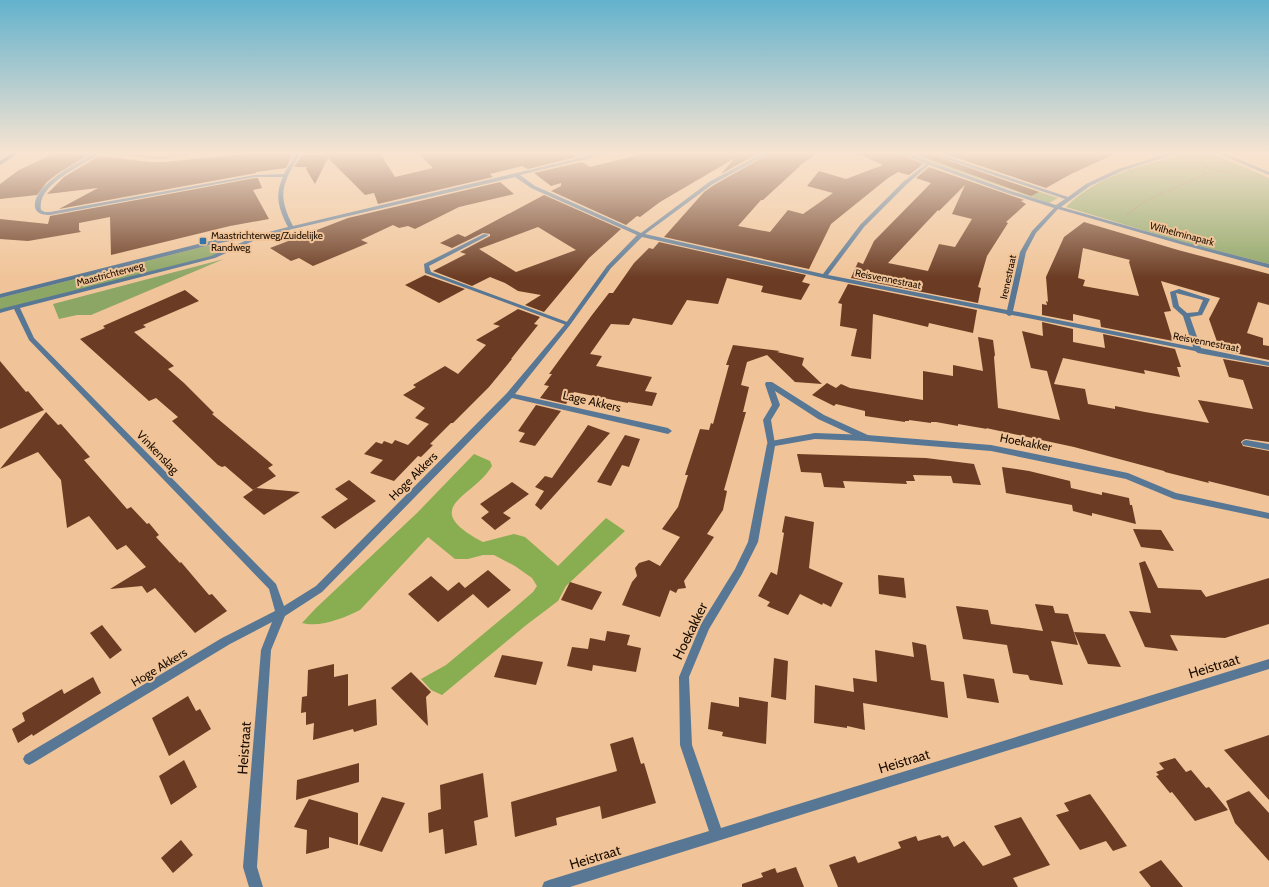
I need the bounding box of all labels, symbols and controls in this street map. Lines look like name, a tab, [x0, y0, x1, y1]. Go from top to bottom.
street label: Wilhelminapark	[1148, 219, 1216, 249]
place label: Maastrichterweg/Zuidelijke Randweg	[211, 229, 323, 254]
marker: Maastrichterweg/Zuidelijke Randweg	[198, 236, 208, 246]
street label: Irenestraat	[997, 253, 1019, 300]
street label: Maastrichterweg	[75, 258, 146, 289]
street label: Reisvennestraat	[854, 266, 923, 292]
street label: Reisvennestraat	[1172, 329, 1241, 355]
street label: Lage Akkers	[561, 387, 623, 415]
street label: Vinkenslag	[134, 427, 183, 478]
street label: Hoekakker	[999, 430, 1053, 454]
street label: Hoge Akkers	[386, 449, 440, 503]
street label: Hoekakker	[668, 599, 712, 662]
street label: Hoge Akkers	[128, 644, 190, 690]
street label: Heistraat	[1186, 650, 1242, 682]
street label: Heistraat	[233, 721, 255, 775]
street label: Heistraat	[876, 745, 932, 777]
street label: Heistraat	[567, 841, 623, 873]

